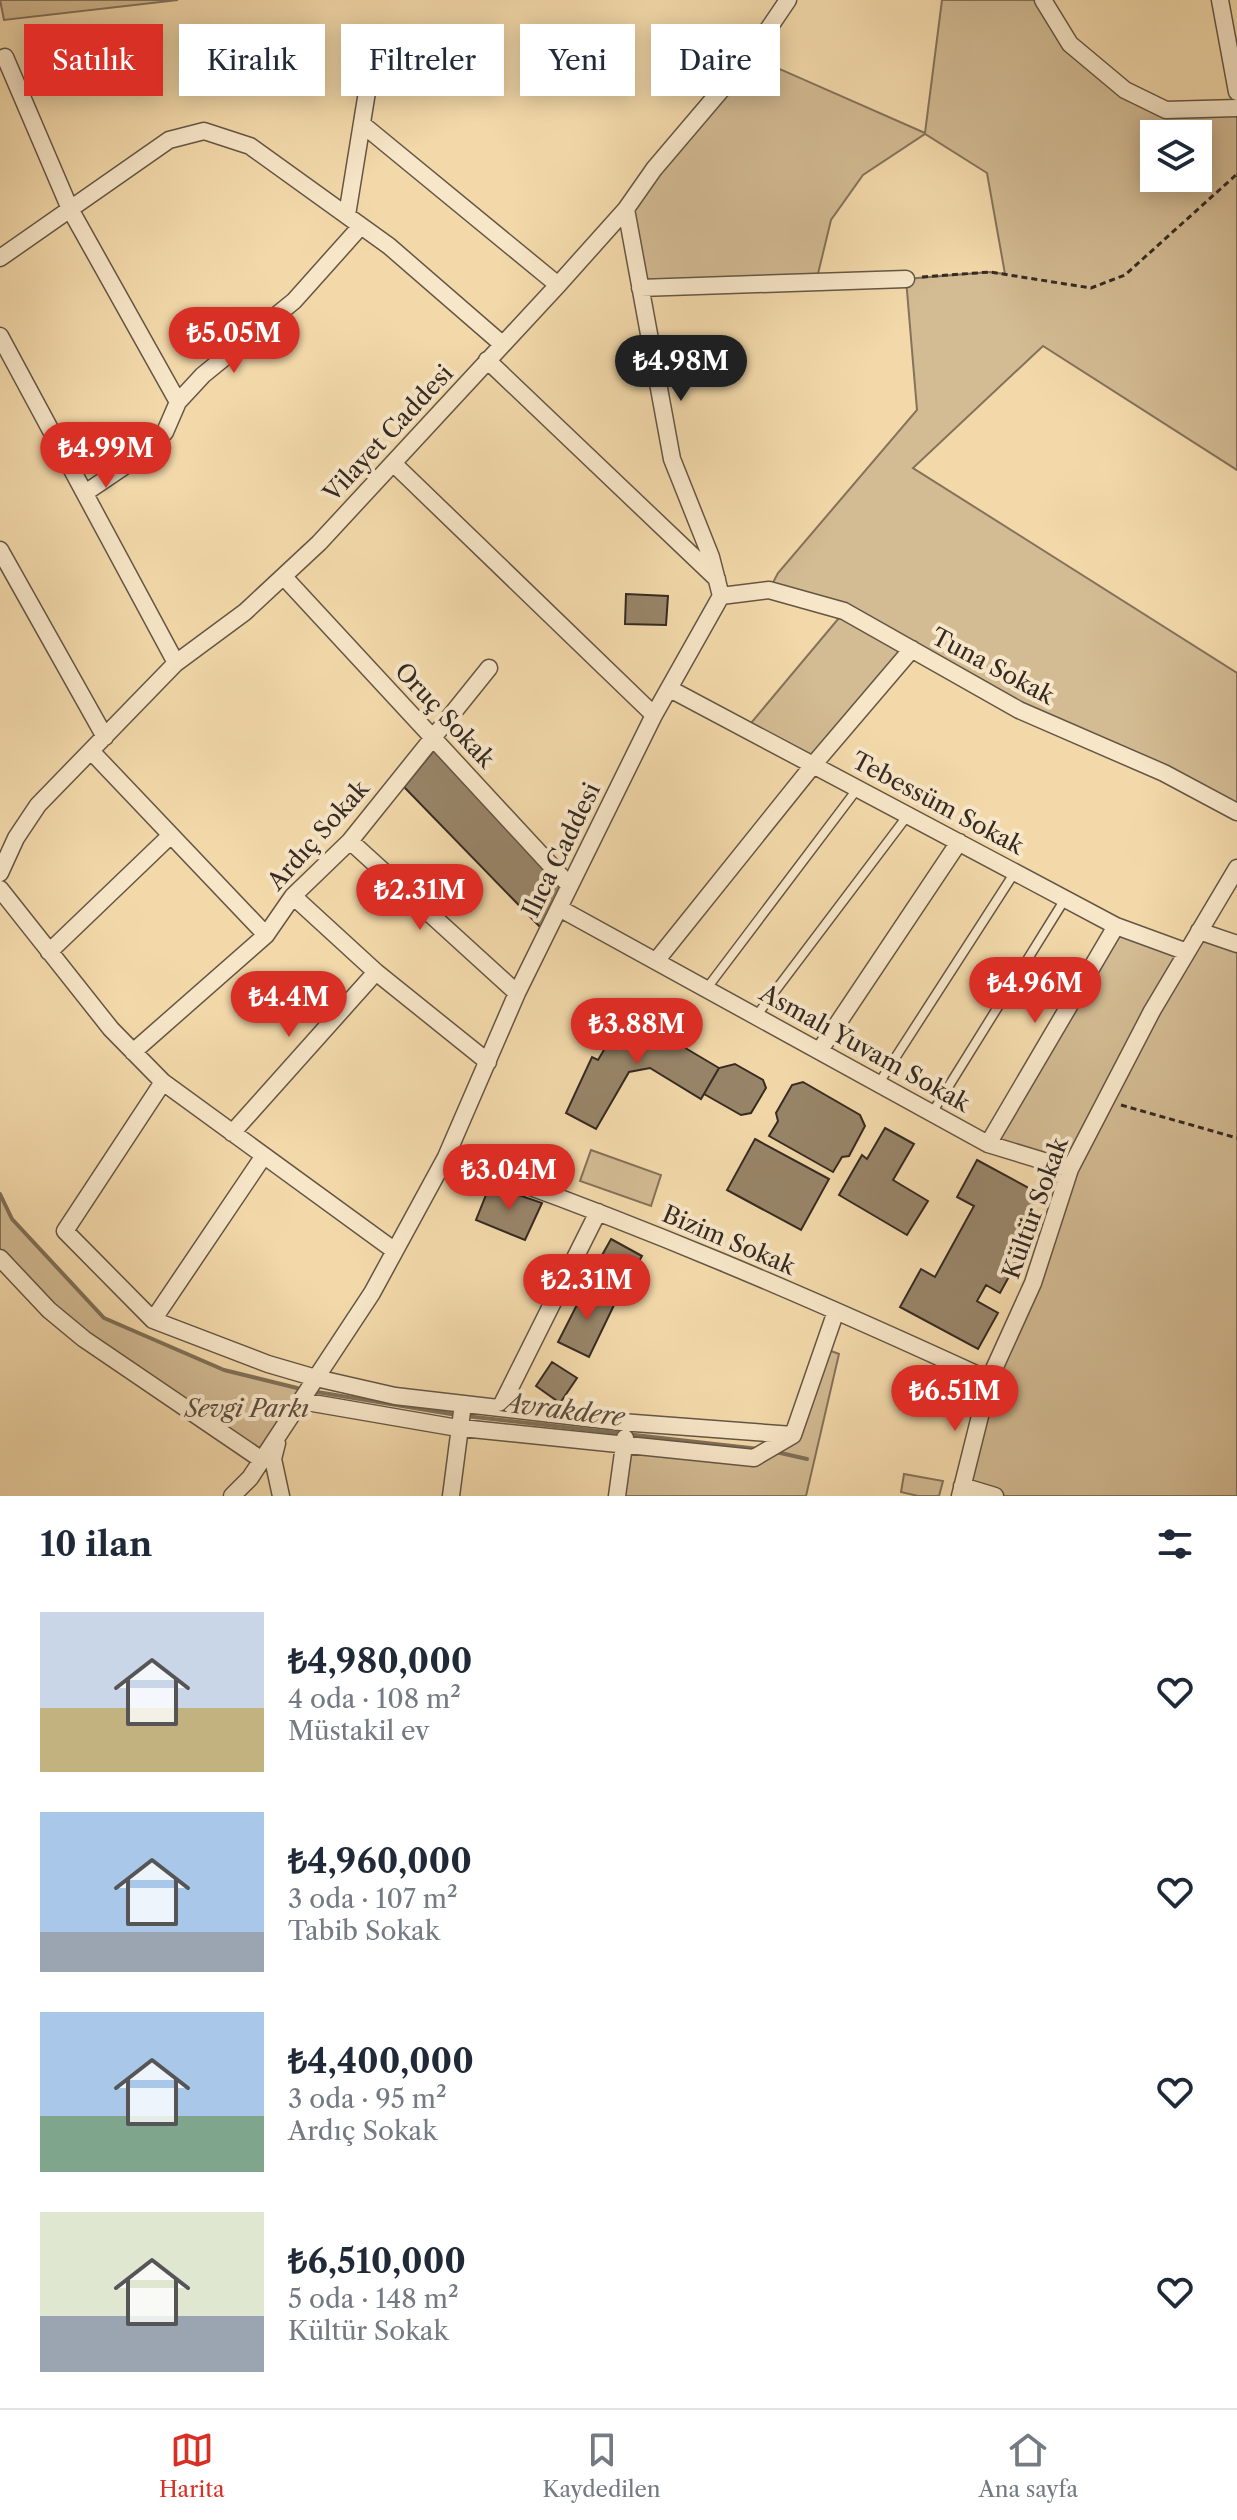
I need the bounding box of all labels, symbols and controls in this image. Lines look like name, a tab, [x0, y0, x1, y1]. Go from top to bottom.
chip: Satılık	[24, 24, 163, 96]
chip: Kiralık	[179, 24, 325, 96]
chip: Filtreler	[341, 24, 504, 96]
chip: Yeni	[520, 24, 635, 96]
chip: Daire	[651, 24, 780, 96]
map controls	[1140, 120, 1212, 192]
button: layers	[1140, 120, 1212, 192]
pin: ₺5.05M	[169, 307, 299, 375]
text: ₺5.05M	[187, 317, 281, 349]
pin: ₺4.98M	[616, 335, 746, 403]
text: ₺4.98M	[633, 345, 729, 377]
street label: Vilayet Caddesi	[317, 359, 459, 508]
pin: ₺4.99M	[41, 422, 171, 490]
text: ₺4.99M	[58, 432, 154, 464]
street label: Tuna Sokak	[927, 622, 1060, 711]
street label: Oruç Sokak	[389, 656, 502, 774]
street label: Tebessüm Sokak	[847, 746, 1030, 861]
street label: Ardıç Sokak	[260, 773, 376, 897]
street label: Ilıca Caddesi	[516, 778, 606, 922]
pin: ₺2.31M	[355, 864, 485, 932]
text: ₺2.31M	[374, 874, 466, 906]
pin: ₺4.96M	[970, 957, 1100, 1025]
text: ₺4.96M	[987, 967, 1083, 999]
pin: ₺4.4M	[233, 971, 345, 1039]
street label: Asmalı Yuvam Sokak	[754, 978, 976, 1118]
text: ₺4.4M	[249, 981, 329, 1013]
pin: ₺3.88M	[572, 998, 702, 1066]
text: ₺3.88M	[589, 1008, 685, 1040]
street label: Kültür Sokak	[996, 1132, 1074, 1283]
pin: ₺3.04M	[444, 1144, 574, 1212]
text: ₺3.04M	[461, 1154, 557, 1186]
street label: Bizim Sokak	[658, 1199, 801, 1281]
pin: ₺2.31M	[522, 1254, 652, 1322]
text: ₺2.31M	[541, 1264, 633, 1296]
pin: ₺6.51M	[890, 1365, 1020, 1433]
text: ₺6.51M	[909, 1375, 1001, 1407]
water label: Avrakdere	[498, 1386, 628, 1433]
park label: Sevgi Parkı	[183, 1394, 309, 1423]
icon: filters	[1153, 1522, 1197, 1566]
text: 10 ilan	[40, 1523, 152, 1565]
text: ₺4,980,000	[288, 1640, 472, 1682]
icon: home	[104, 1644, 200, 1740]
icon: heart	[1153, 1670, 1197, 1714]
text: 4 oda · 108 m²	[288, 1683, 461, 1715]
text: Müstakil ev	[288, 1715, 429, 1747]
text: ₺4,960,000	[288, 1840, 472, 1882]
icon: home	[104, 1844, 200, 1940]
icon: heart	[1153, 1870, 1197, 1914]
text: 3 oda · 107 m²	[288, 1883, 458, 1915]
text: Tabib Sokak	[288, 1915, 440, 1947]
text: ₺4,400,000	[288, 2040, 474, 2082]
icon: home	[104, 2044, 200, 2140]
icon: heart	[1153, 2070, 1197, 2114]
text: 3 oda · 95 m²	[288, 2083, 447, 2115]
text: Ardıç Sokak	[288, 2115, 437, 2147]
text: ₺6,510,000	[288, 2240, 466, 2282]
icon: home	[104, 2244, 200, 2340]
icon: heart	[1153, 2270, 1197, 2314]
text: 5 oda · 148 m²	[288, 2283, 459, 2315]
text: Kültür Sokak	[288, 2315, 448, 2347]
tab: Harita	[159, 2428, 225, 2503]
tab: Kaydedilen	[542, 2428, 661, 2503]
tab: Ana sayfa	[978, 2428, 1078, 2503]

